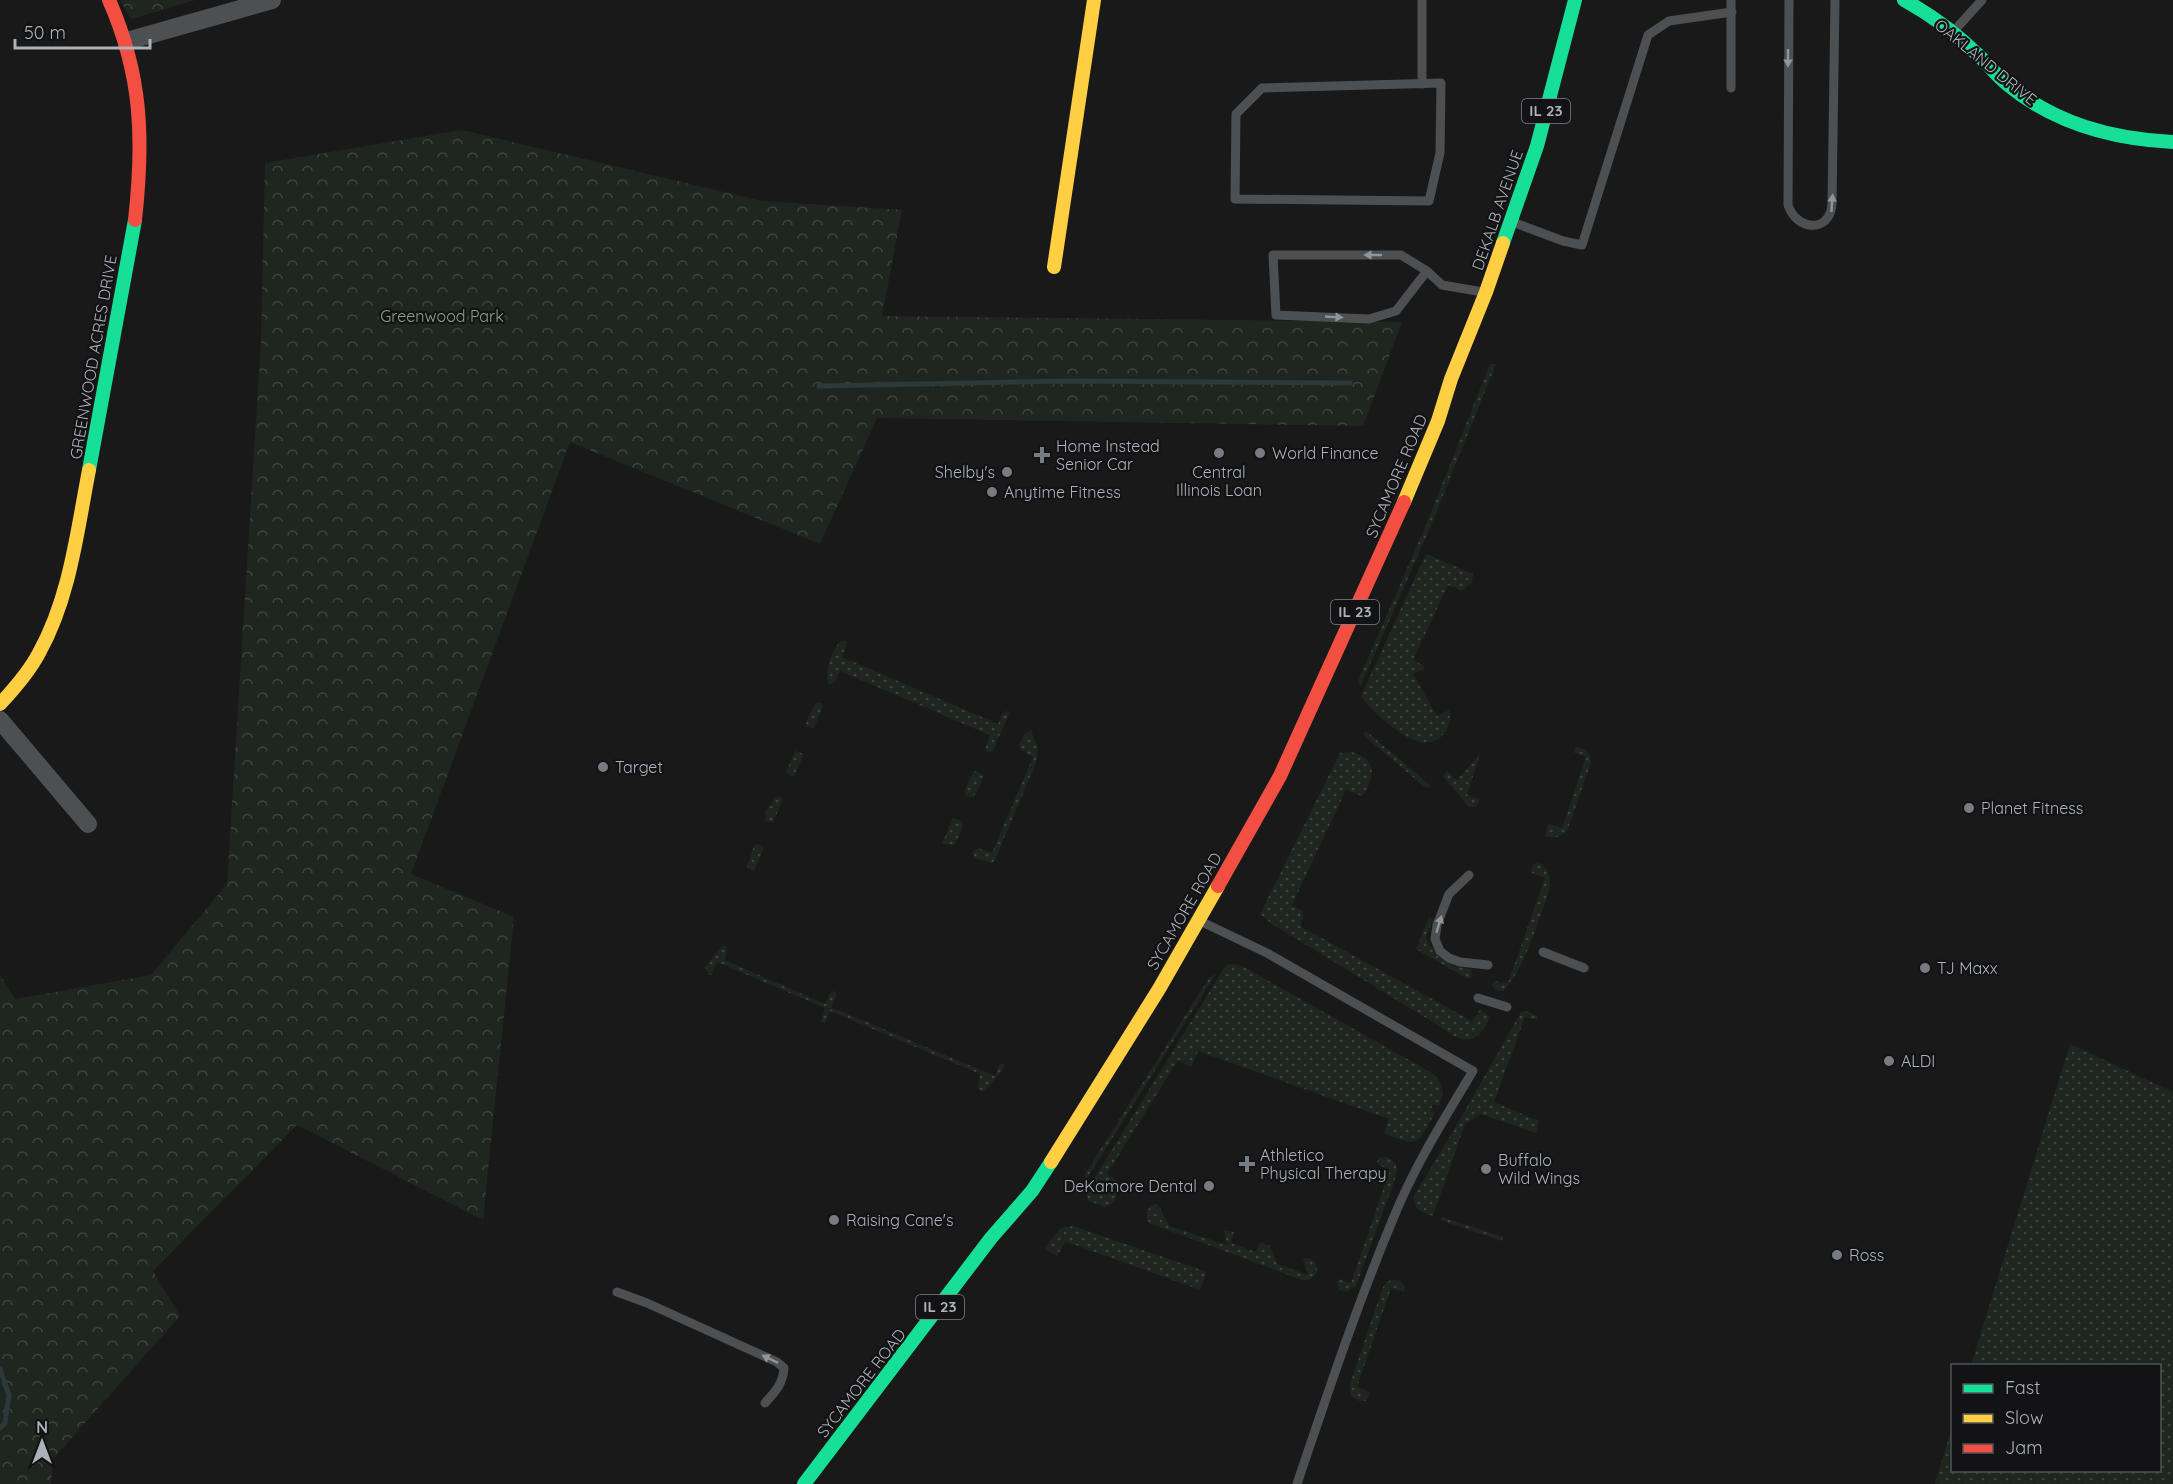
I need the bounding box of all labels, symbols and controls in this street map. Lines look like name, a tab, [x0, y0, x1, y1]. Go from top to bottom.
scale bar	[15, 12, 150, 50]
street label: OAKLAND DRIVE	[1931, 15, 2041, 109]
text: 50 m	[24, 21, 66, 44]
one-way arrow	[1783, 49, 1793, 68]
road number: IL 23	[1522, 99, 1570, 123]
street label: DEKALB AVENUE	[1467, 147, 1527, 273]
one-way arrow	[1827, 193, 1837, 212]
one-way arrow	[1363, 250, 1382, 260]
street label: GREENWOOD ACRES DRIVE	[65, 253, 121, 461]
park label: Greenwood Park	[380, 306, 504, 326]
one-way arrow	[1325, 313, 1344, 322]
street label: SYCAMORE ROAD	[1361, 411, 1431, 541]
place label: Home Instead Senior Car	[1056, 436, 1160, 474]
place label: World Finance	[1272, 443, 1379, 463]
marker: Home Instead Senior Car	[1033, 446, 1051, 464]
marker: Central Illinois Loan	[1212, 446, 1226, 460]
marker: World Finance	[1253, 446, 1267, 460]
place label: Shelby's	[935, 462, 995, 482]
place label: Central Illinois Loan	[1176, 462, 1262, 500]
marker: Shelby's	[1000, 465, 1014, 479]
place label: Anytime Fitness	[1004, 482, 1121, 502]
marker: Anytime Fitness	[985, 485, 999, 499]
road number: IL 23	[1331, 600, 1379, 624]
place label: Target	[615, 757, 663, 777]
marker: Target	[596, 760, 610, 774]
place label: Planet Fitness	[1981, 798, 2083, 818]
marker: Planet Fitness	[1962, 801, 1976, 815]
street label: SYCAMORE ROAD	[1142, 849, 1226, 973]
one-way arrow	[1435, 915, 1444, 933]
place label: TJ Maxx	[1937, 958, 1998, 978]
marker: TJ Maxx	[1918, 961, 1932, 975]
place label: ALDI	[1901, 1051, 1935, 1071]
marker: ALDI	[1882, 1054, 1896, 1068]
place label: Athletico Physical Therapy	[1260, 1145, 1387, 1183]
place label: Buffalo Wild Wings	[1498, 1150, 1580, 1188]
marker: Athletico Physical Therapy	[1238, 1155, 1256, 1173]
marker: Buffalo Wild Wings	[1479, 1162, 1493, 1176]
place label: DeKamore Dental	[1064, 1176, 1197, 1196]
marker: DeKamore Dental	[1202, 1179, 1216, 1193]
place label: Raising Cane's	[846, 1210, 953, 1230]
marker: Raising Cane's	[827, 1213, 841, 1227]
place label: Ross	[1849, 1245, 1884, 1265]
marker: Ross	[1830, 1248, 1844, 1262]
road number: IL 23	[916, 1295, 964, 1319]
street label: SYCAMORE ROAD	[812, 1325, 910, 1441]
one-way arrow	[761, 1354, 778, 1364]
legend	[1951, 1364, 2161, 1472]
text: Fast	[2005, 1376, 2040, 1399]
text: Slow	[2005, 1406, 2043, 1429]
north arrow	[12, 1412, 72, 1472]
text: N	[36, 1417, 48, 1437]
text: Jam	[2005, 1436, 2043, 1459]

